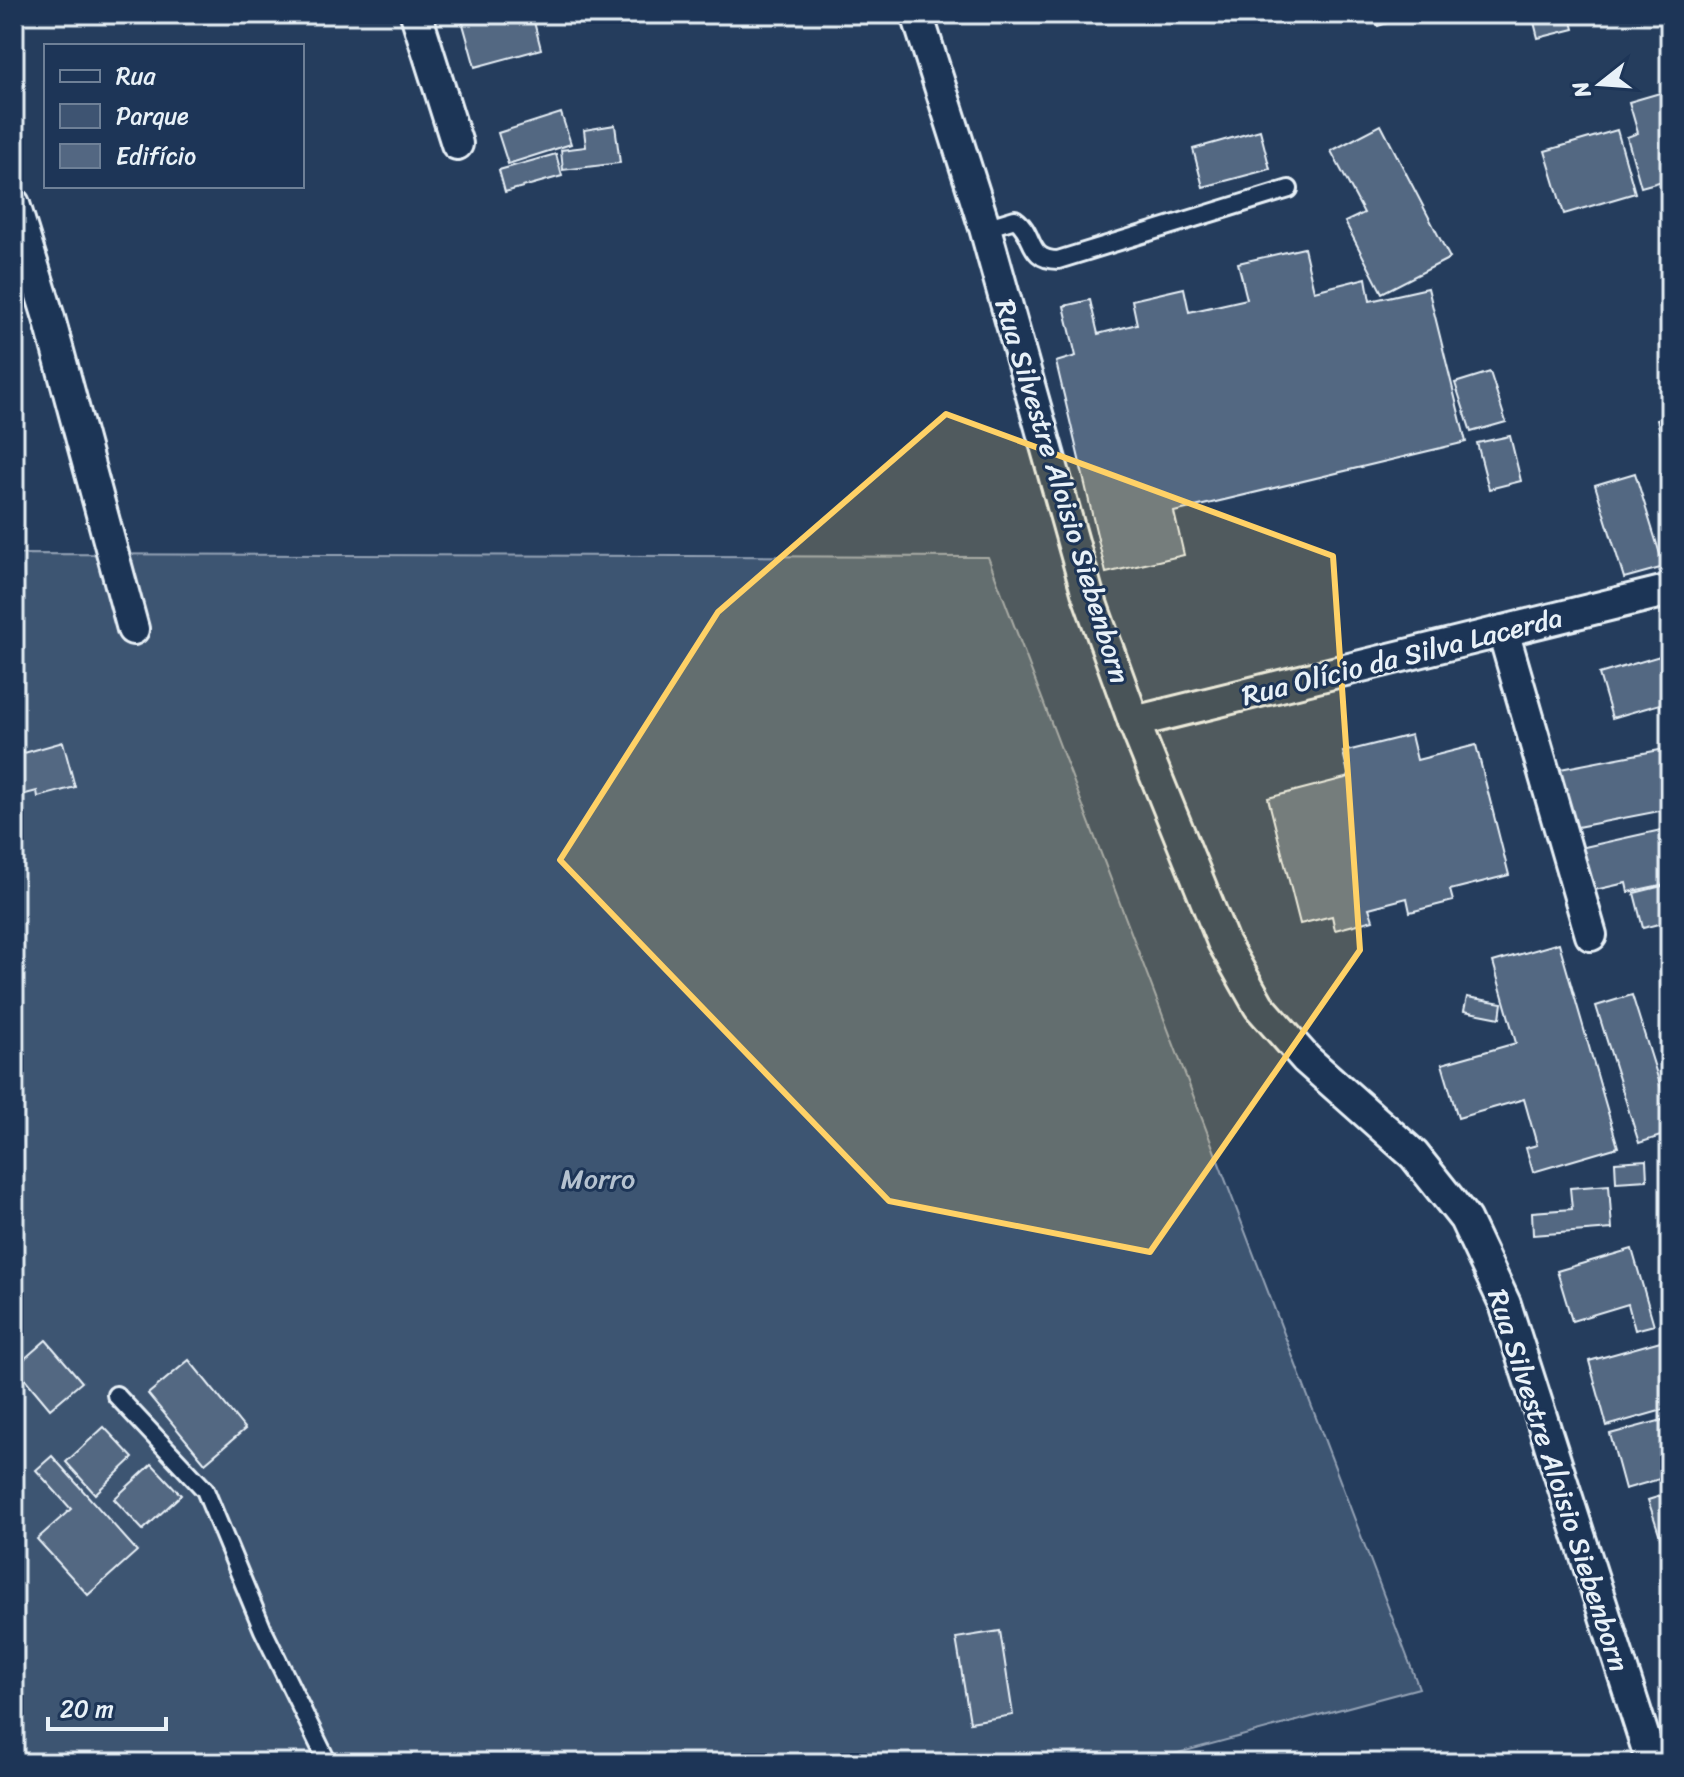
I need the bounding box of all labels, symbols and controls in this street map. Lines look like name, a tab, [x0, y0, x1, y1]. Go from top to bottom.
legend	[44, 44, 304, 188]
north arrow	[1560, 44, 1640, 124]
text: Rua	[116, 55, 156, 97]
text: N	[1560, 76, 1603, 104]
text: Parque	[116, 95, 189, 137]
text: Edifício	[116, 135, 196, 177]
street label: Rua Silvestre Aloisio Siebenborn	[981, 293, 1144, 690]
street label: Rua Olício da Silva Lacerda	[1237, 593, 1568, 720]
park label: Morro	[561, 1154, 635, 1203]
street label: Rua Silvestre Aloisio Siebenborn	[1473, 1282, 1644, 1678]
scale bar	[48, 1681, 166, 1731]
text: 20 m	[60, 1688, 114, 1730]

